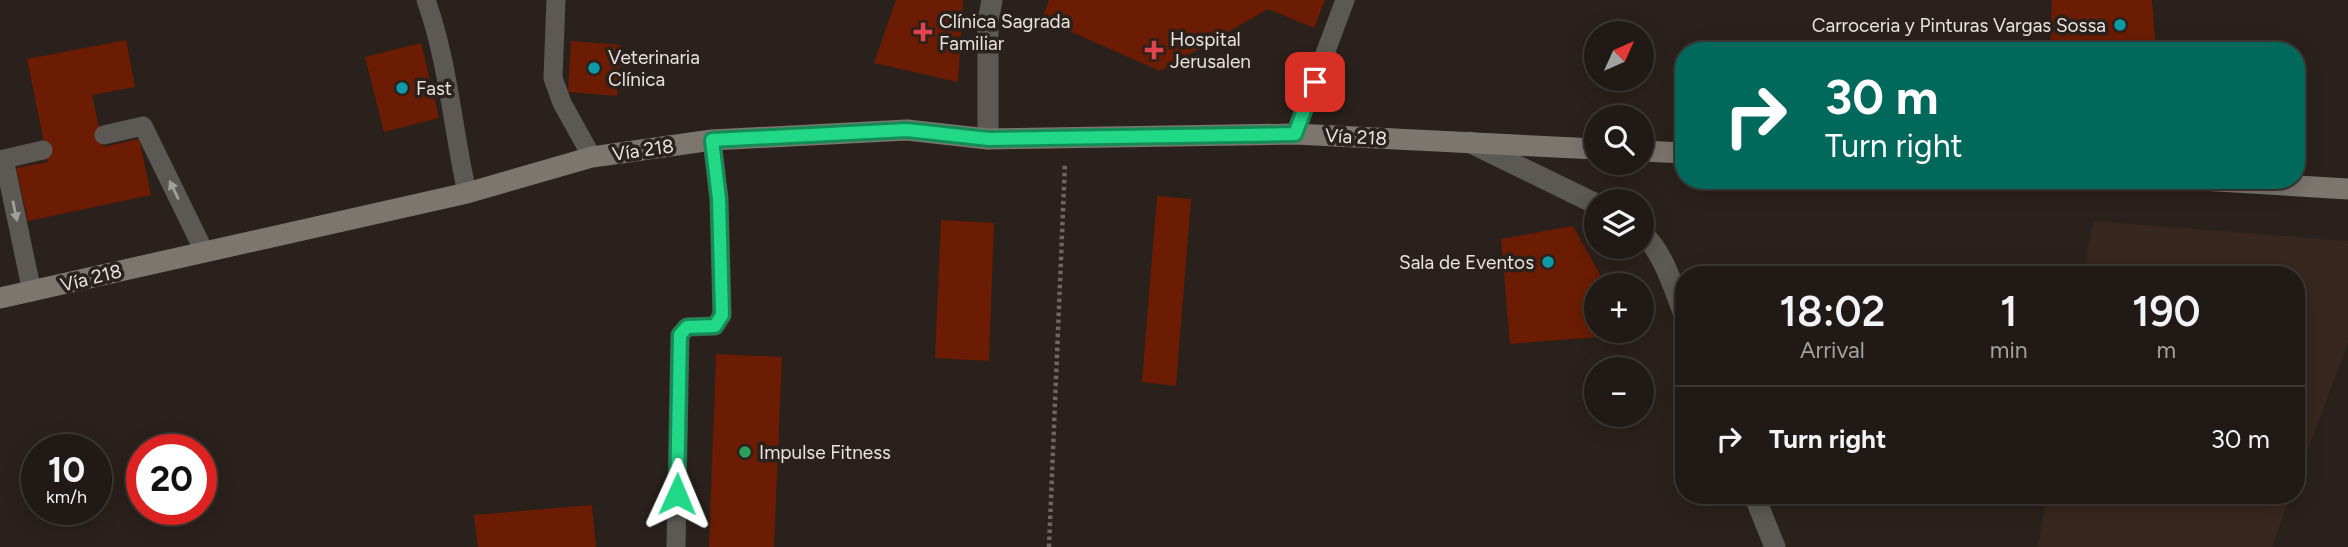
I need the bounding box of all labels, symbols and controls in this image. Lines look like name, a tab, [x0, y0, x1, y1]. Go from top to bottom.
place label: Clínica Sagrada Familiar	[939, 10, 1070, 55]
place label: Carroceria y Pinturas Vargas Sossa	[1812, 14, 2106, 37]
marker: Carroceria y Pinturas Vargas Sossa	[2112, 17, 2128, 33]
north arrow	[1584, 21, 1654, 91]
map controls	[1584, 21, 1654, 427]
marker: Clínica Sagrada Familiar	[913, 22, 933, 42]
place label: Hospital Jerusalen	[1170, 28, 1251, 73]
marker: Hospital Jerusalen	[1144, 40, 1164, 60]
place label: Veterinaria Clínica	[608, 46, 700, 91]
pin	[1285, 52, 1345, 112]
marker: Veterinaria Clínica	[586, 60, 602, 76]
icon: arrive	[1296, 63, 1334, 101]
text: 30 m	[1825, 67, 1938, 126]
icon: right	[1710, 70, 1801, 161]
place label: Fast	[416, 77, 452, 100]
marker: Fast	[394, 80, 410, 96]
button: search	[1584, 105, 1654, 175]
street label: Vía 218	[1324, 124, 1388, 150]
text: Turn right	[1825, 127, 1963, 165]
street label: Vía 218	[611, 134, 675, 166]
one-way arrow	[168, 180, 180, 200]
button: layers	[1584, 189, 1654, 259]
one-way arrow	[10, 200, 21, 222]
place label: Sala de Eventos	[1399, 251, 1534, 274]
marker: Sala de Eventos	[1540, 254, 1556, 270]
street label: Vía 218	[58, 259, 124, 297]
button: +	[1584, 273, 1654, 343]
text: 18:02	[1779, 286, 1886, 337]
text: 1	[2000, 286, 2018, 337]
text: 190	[2132, 286, 2201, 337]
text: Arrival	[1800, 336, 1865, 364]
text: min	[1990, 336, 2028, 364]
text: m	[2157, 336, 2176, 364]
button: −	[1584, 357, 1654, 427]
icon: right	[1710, 420, 1748, 458]
text: Turn right	[1769, 423, 1886, 455]
text: 30 m	[2211, 423, 2270, 455]
speed limit sign: 20	[126, 434, 217, 525]
place label: Impulse Fitness	[759, 441, 891, 464]
marker: Impulse Fitness	[737, 444, 753, 460]
text: 10	[48, 449, 85, 491]
position arrow	[640, 457, 714, 531]
text: km/h	[46, 486, 87, 508]

